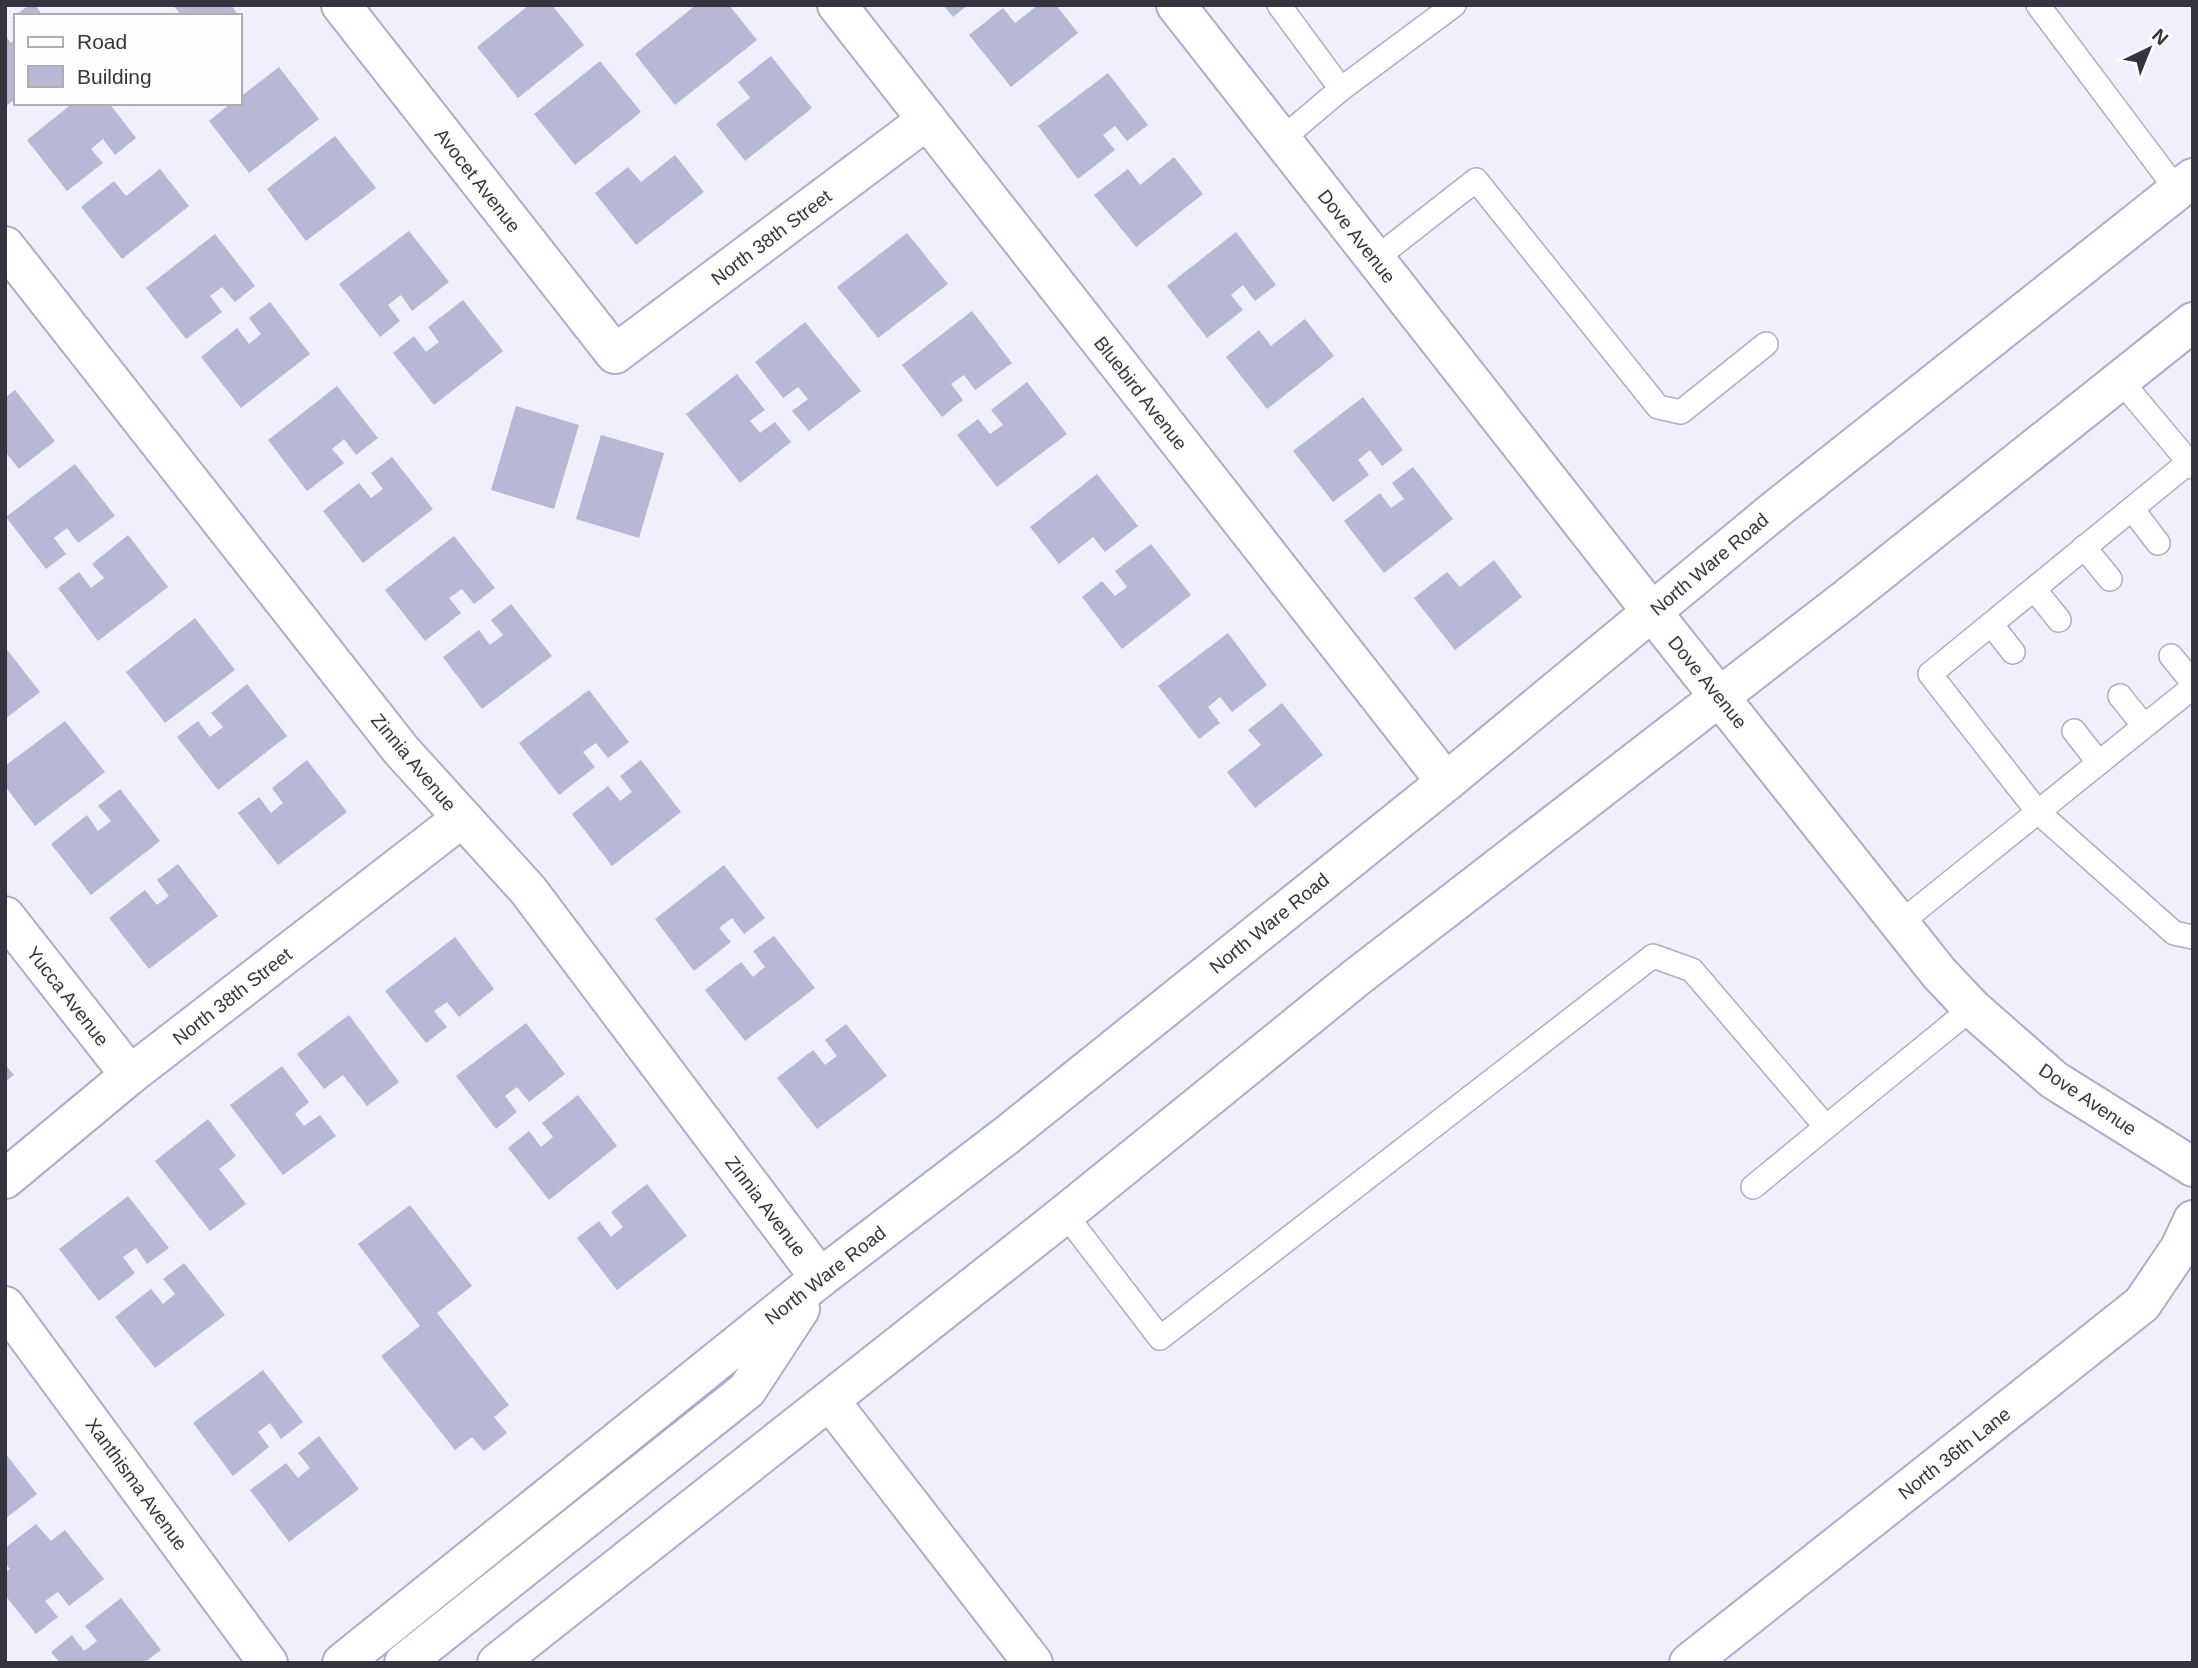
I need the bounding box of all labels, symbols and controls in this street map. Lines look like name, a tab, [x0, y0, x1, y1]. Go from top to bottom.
legend	[14, 14, 242, 105]
north arrow	[2114, 14, 2184, 84]
text: N	[2148, 25, 2172, 49]
text: Road	[77, 30, 127, 53]
text: Building	[77, 65, 152, 88]
street label: Avocet Avenue	[431, 124, 525, 236]
street label: North 38th Street	[707, 185, 836, 289]
street label: Dove Avenue	[1314, 185, 1400, 287]
street label: Bluebird Avenue	[1090, 332, 1191, 454]
street label: North Ware Road	[1646, 509, 1772, 620]
street label: Dove Avenue	[1664, 632, 1751, 733]
street label: Zinnia Avenue	[367, 710, 460, 815]
street label: North Ware Road	[1206, 869, 1333, 978]
street label: Yucca Avenue	[22, 943, 113, 1050]
street label: North 38th Street	[169, 943, 296, 1049]
street label: Dove Avenue	[2035, 1059, 2140, 1140]
street label: Zinnia Avenue	[721, 1152, 810, 1261]
street label: North Ware Road	[761, 1222, 890, 1329]
street label: North 36th Lane	[1894, 1403, 2014, 1504]
street label: Xanthisma Avenue	[82, 1414, 192, 1554]

